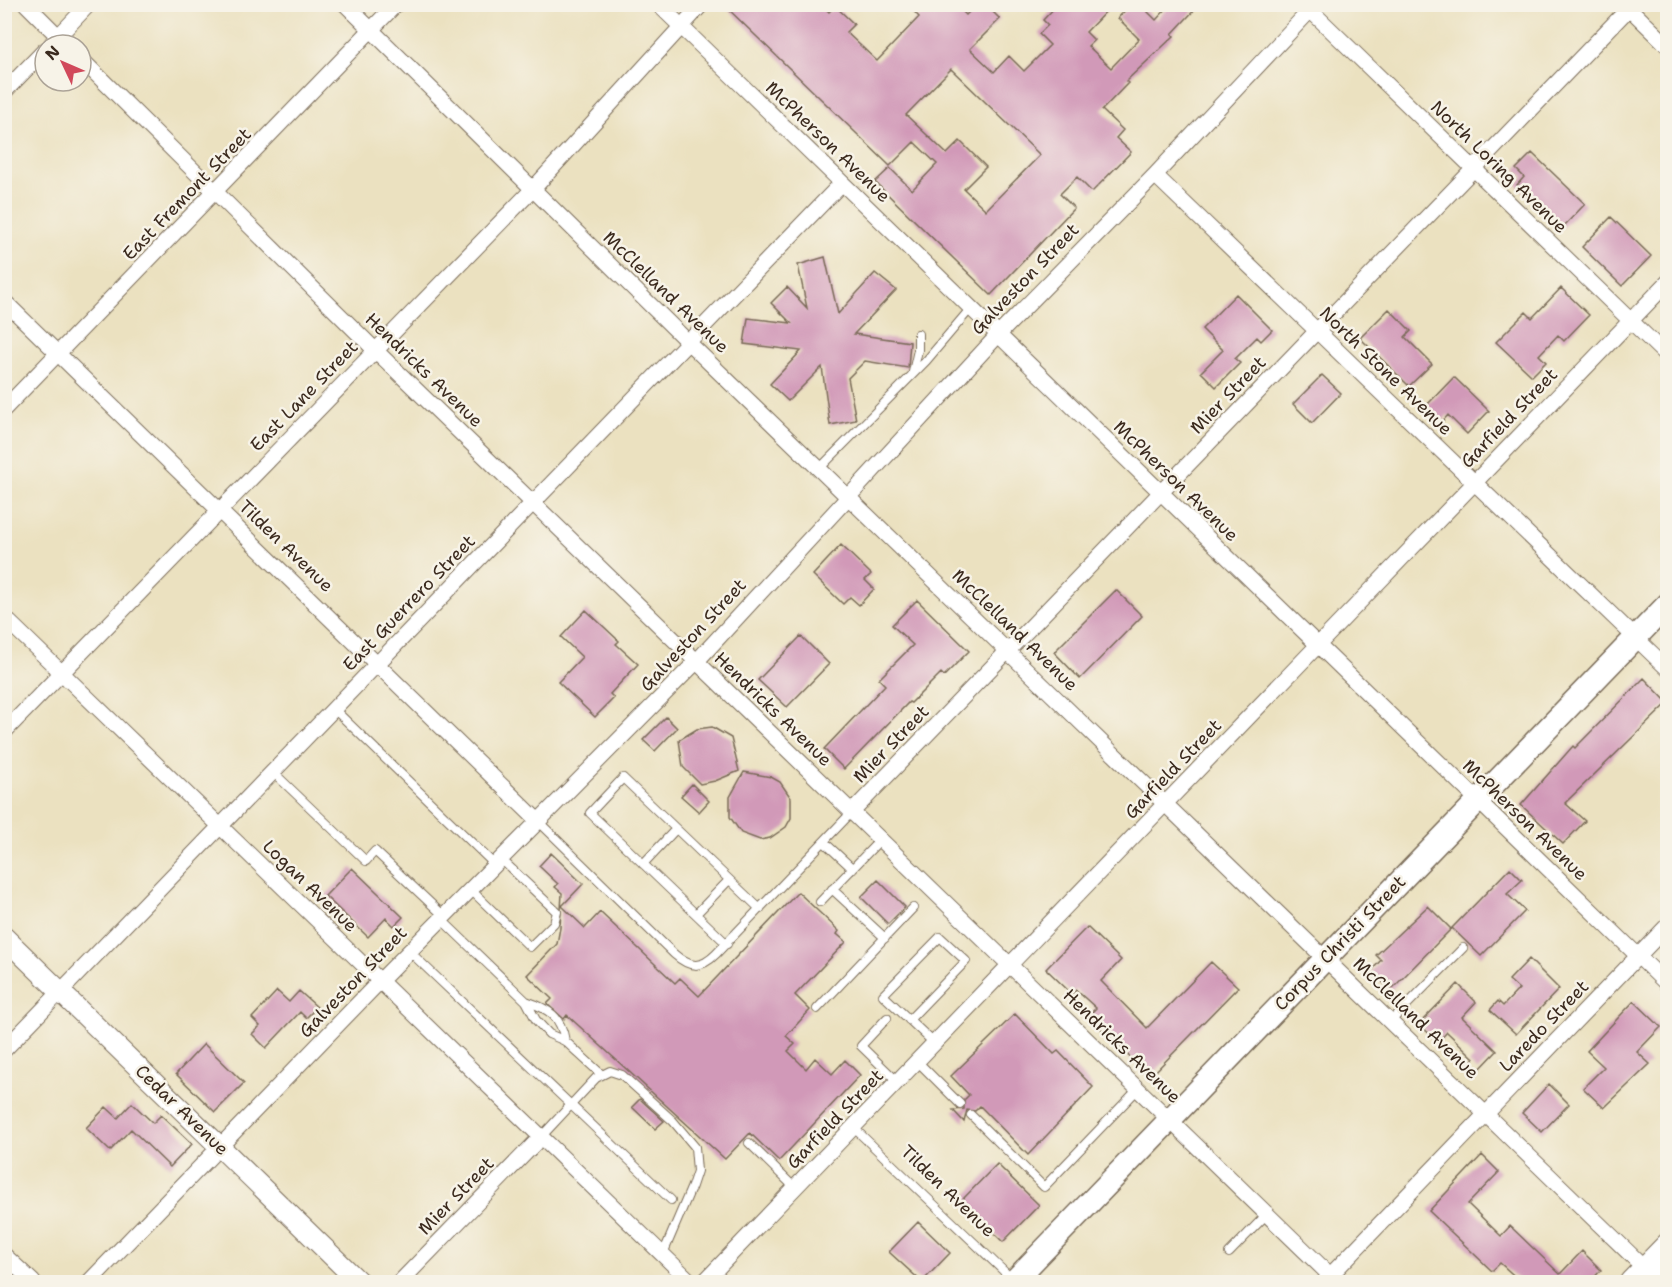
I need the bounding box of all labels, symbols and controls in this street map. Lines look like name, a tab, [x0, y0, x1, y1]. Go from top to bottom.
north arrow	[33, 33, 93, 93]
text: N	[41, 41, 65, 65]
street label: McPherson Avenue	[760, 76, 896, 208]
street label: North Loring Avenue	[1425, 95, 1573, 239]
street label: East Fremont Street	[117, 122, 257, 265]
street label: Galveston Street	[966, 218, 1084, 340]
street label: McClelland Avenue	[598, 226, 734, 358]
street label: North Stone Avenue	[1314, 301, 1458, 441]
street label: Hendricks Avenue	[360, 307, 488, 433]
street label: East Lane Street	[245, 335, 363, 457]
street label: Mier Street	[1185, 351, 1271, 439]
street label: Garfield Street	[1455, 363, 1563, 473]
street label: McPherson Avenue	[1108, 415, 1244, 547]
street label: Tilden Avenue	[233, 495, 339, 597]
street label: East Guerrero Street	[337, 529, 481, 676]
street label: McClelland Avenue	[947, 564, 1083, 696]
street label: Galveston Street	[634, 573, 752, 697]
street label: Hendricks Avenue	[709, 646, 837, 772]
street label: Mier Street	[848, 700, 934, 788]
street label: Garfield Street	[1119, 714, 1227, 824]
street label: McPherson Avenue	[1457, 754, 1593, 886]
street label: Logan Avenue	[257, 835, 363, 937]
street label: Corpus Christi Street	[1269, 870, 1411, 1016]
street label: Galveston Street	[294, 921, 412, 1043]
street label: McClelland Avenue	[1348, 952, 1484, 1084]
street label: Laredo Street	[1494, 975, 1594, 1077]
street label: Hendricks Avenue	[1058, 983, 1186, 1109]
street label: Cedar Avenue	[130, 1059, 234, 1161]
street label: Garfield Street	[781, 1064, 889, 1174]
street label: Tilden Avenue	[895, 1140, 1001, 1242]
street label: Mier Street	[413, 1152, 499, 1240]

